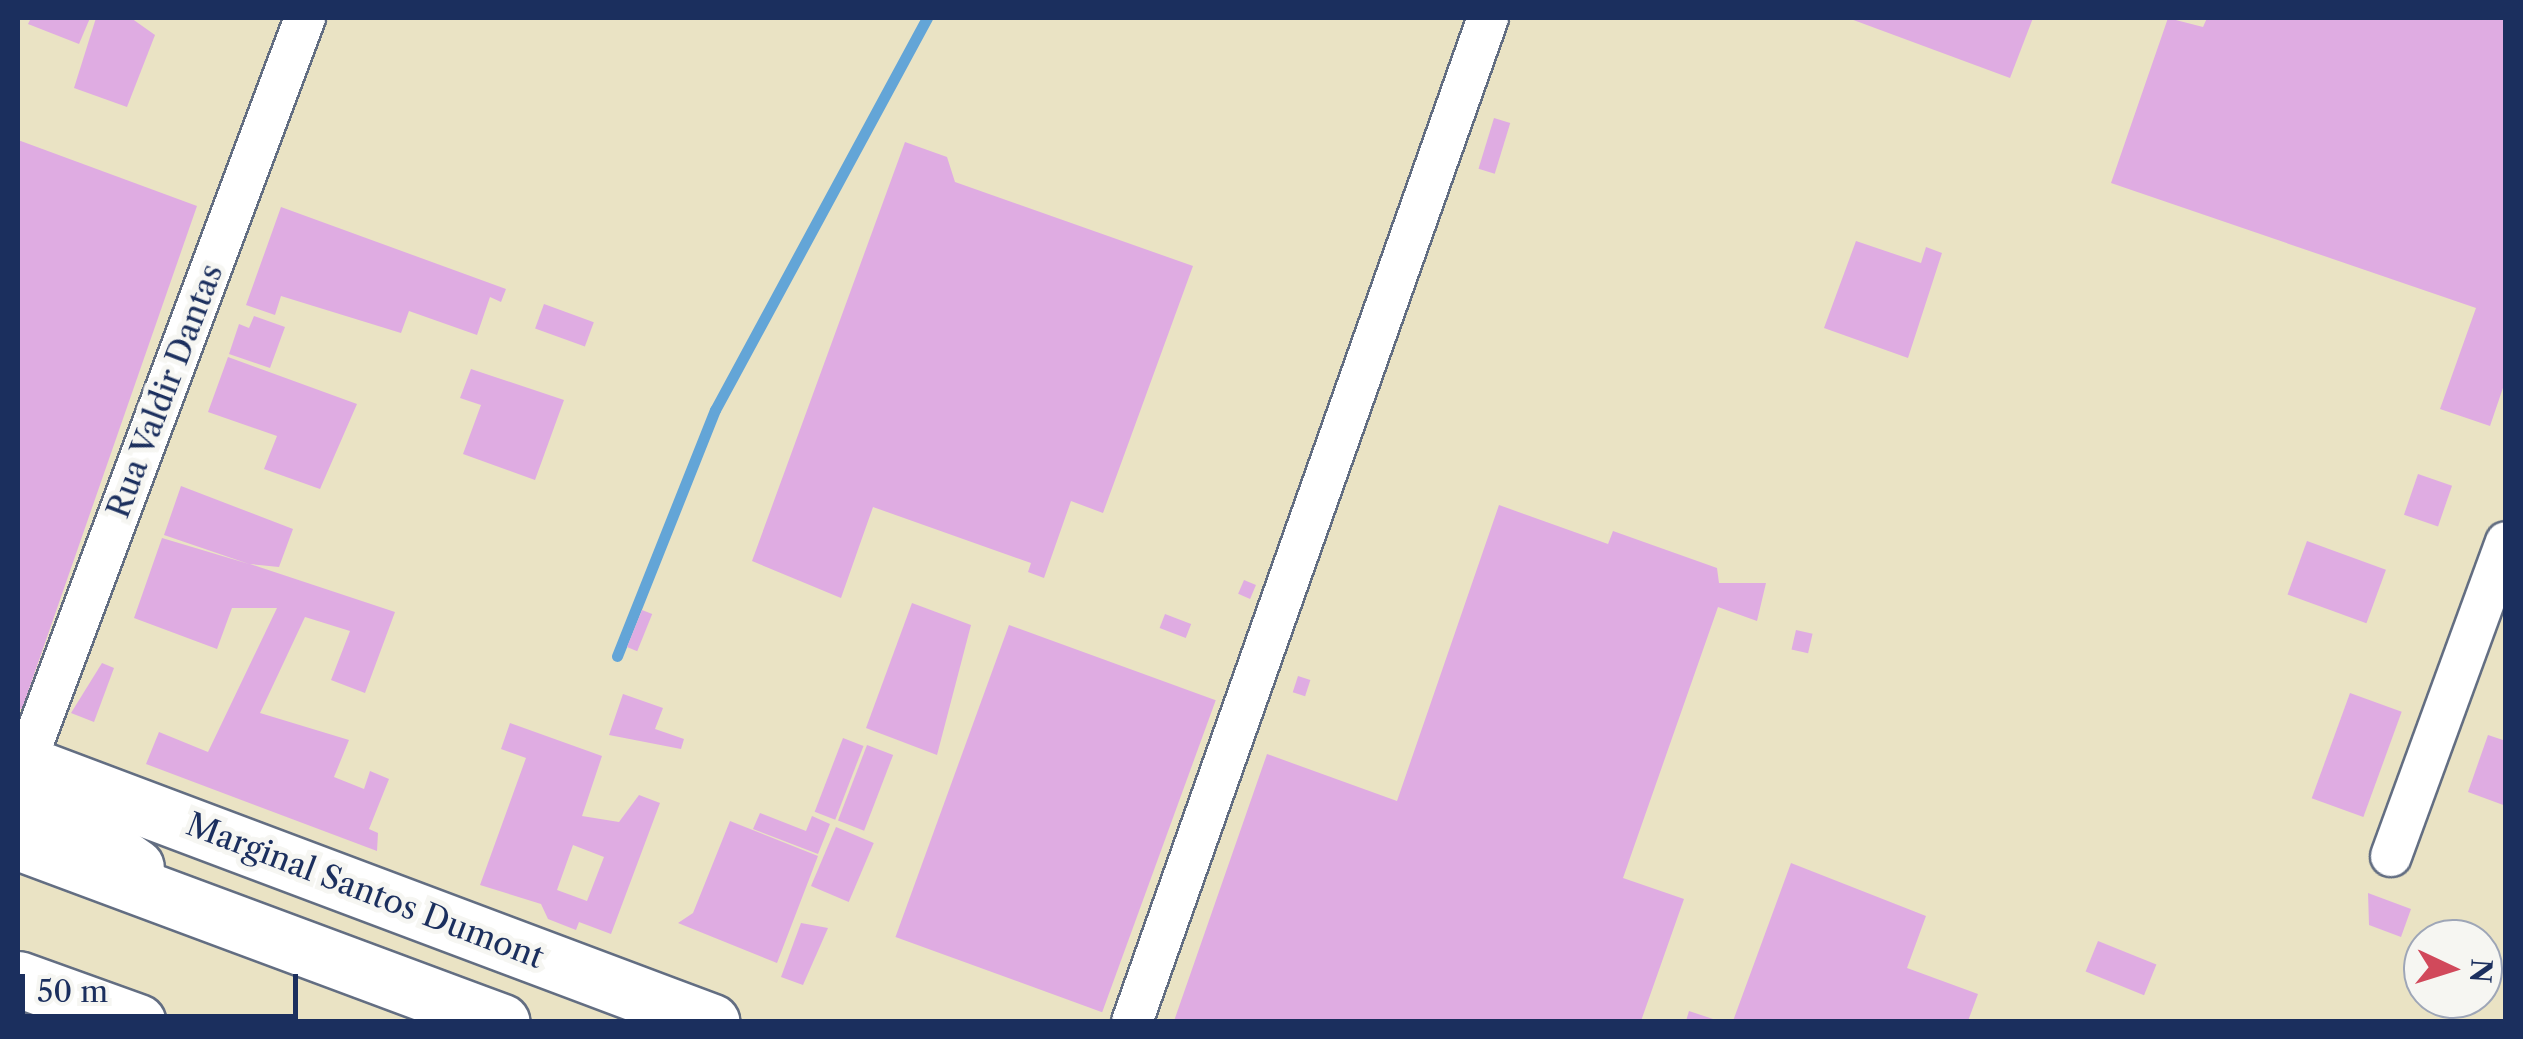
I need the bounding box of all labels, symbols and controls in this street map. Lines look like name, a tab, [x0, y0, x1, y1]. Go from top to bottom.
street label: Rua Valdir Dantas	[98, 258, 232, 524]
street label: Marginal Santos Dumont	[181, 805, 549, 977]
north arrow	[2403, 919, 2503, 1019]
scale bar	[25, 954, 302, 1016]
text: N	[2463, 958, 2499, 984]
text: 50 m	[37, 973, 108, 1010]

